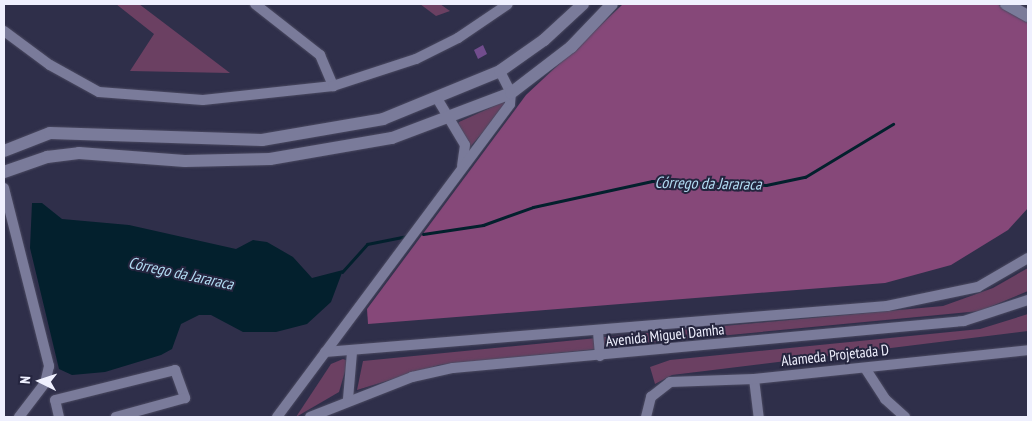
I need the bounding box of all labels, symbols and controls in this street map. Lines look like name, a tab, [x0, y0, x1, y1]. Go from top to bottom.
water label: Córrego da Jararaca	[654, 172, 762, 194]
water label: Córrego da Jararaca	[127, 252, 235, 294]
street label: Avenida Miguel Damha	[605, 320, 725, 350]
street label: Alameda Projetada D	[780, 340, 890, 370]
north arrow	[15, 356, 65, 406]
text: N	[16, 376, 34, 384]

